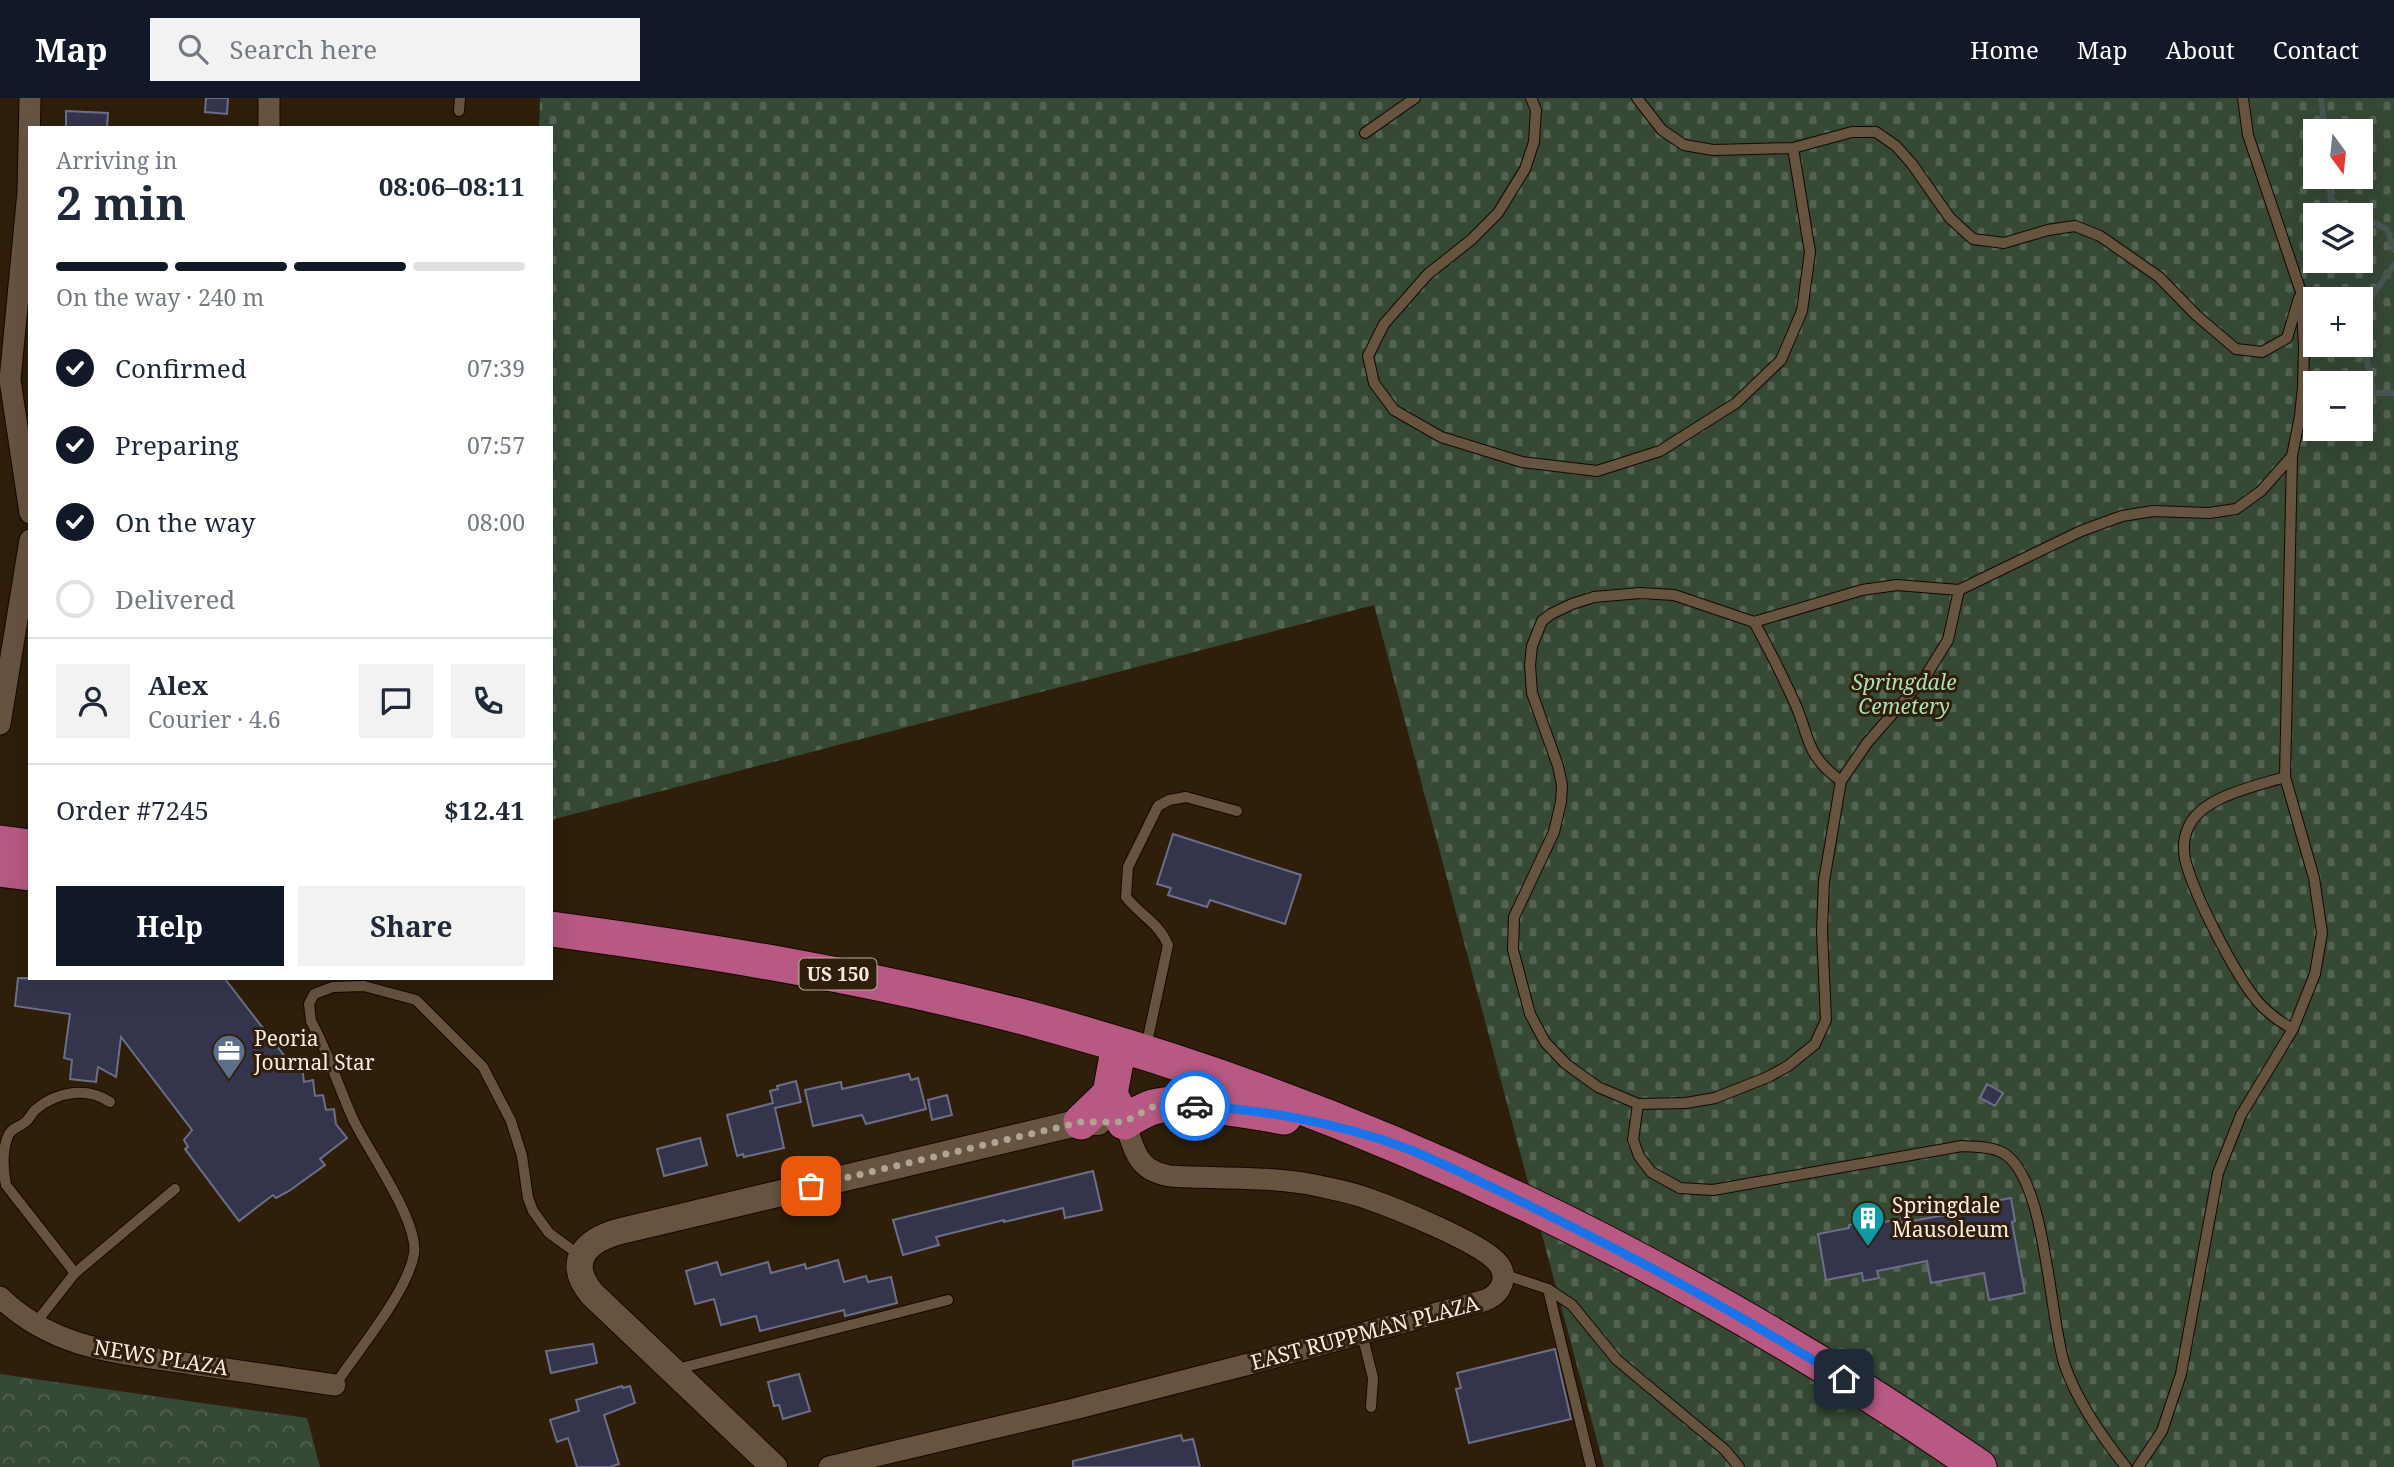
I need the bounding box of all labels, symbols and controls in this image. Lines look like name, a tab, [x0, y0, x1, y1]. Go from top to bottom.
search box	[150, 18, 640, 81]
text: Map	[35, 27, 108, 72]
icon: search	[174, 30, 212, 68]
text: Search here	[230, 31, 377, 67]
text: Home	[1970, 33, 2039, 66]
text: Map	[2077, 33, 2128, 66]
text: About	[2166, 33, 2235, 66]
text: Contact	[2273, 33, 2359, 66]
north arrow	[2303, 119, 2373, 189]
map controls	[2303, 119, 2373, 441]
text: Arriving in	[56, 144, 177, 176]
text: 08:06–08:11	[379, 168, 525, 204]
text: 2 min	[56, 171, 186, 233]
button: layers	[2303, 203, 2373, 273]
text: On the way · 240 m	[56, 281, 264, 313]
button: +	[2303, 287, 2373, 357]
icon: check	[56, 349, 94, 387]
text: Confirmed	[115, 350, 247, 386]
text: 07:39	[467, 352, 525, 384]
button: −	[2303, 371, 2373, 441]
icon: check	[56, 426, 94, 464]
text: Preparing	[115, 427, 239, 463]
text: 07:57	[467, 429, 525, 461]
icon: check	[56, 503, 94, 541]
text: On the way	[115, 504, 255, 540]
text: 08:00	[467, 506, 525, 538]
text: Delivered	[115, 581, 235, 617]
button: person	[56, 664, 130, 738]
button: chat	[359, 664, 433, 738]
button: phone	[451, 664, 525, 738]
text: Alex	[148, 667, 208, 703]
park label: Springdale Cemetery	[1851, 668, 1957, 720]
text: Courier · 4.6	[148, 703, 281, 735]
text: Order #7245	[56, 792, 209, 828]
text: $12.41	[444, 792, 525, 828]
button: Help	[56, 886, 284, 966]
button: Share	[298, 886, 525, 966]
road number: US 150	[800, 958, 876, 989]
place label: Peoria Journal Star	[253, 1024, 375, 1076]
office icon: Peoria Journal Star	[210, 1032, 248, 1081]
courier	[1160, 1071, 1230, 1141]
icon: car	[1176, 1087, 1214, 1125]
pin	[781, 1156, 841, 1216]
icon: bag	[792, 1167, 830, 1205]
place label: Springdale Mausoleum	[1892, 1191, 2010, 1243]
building icon: Springdale Mausoleum	[1849, 1199, 1887, 1248]
street label: EAST RUPPMAN PLAZA	[1248, 1288, 1482, 1376]
street label: NEWS PLAZA	[92, 1333, 230, 1381]
pin	[1814, 1349, 1874, 1409]
icon: home	[1825, 1360, 1863, 1398]

